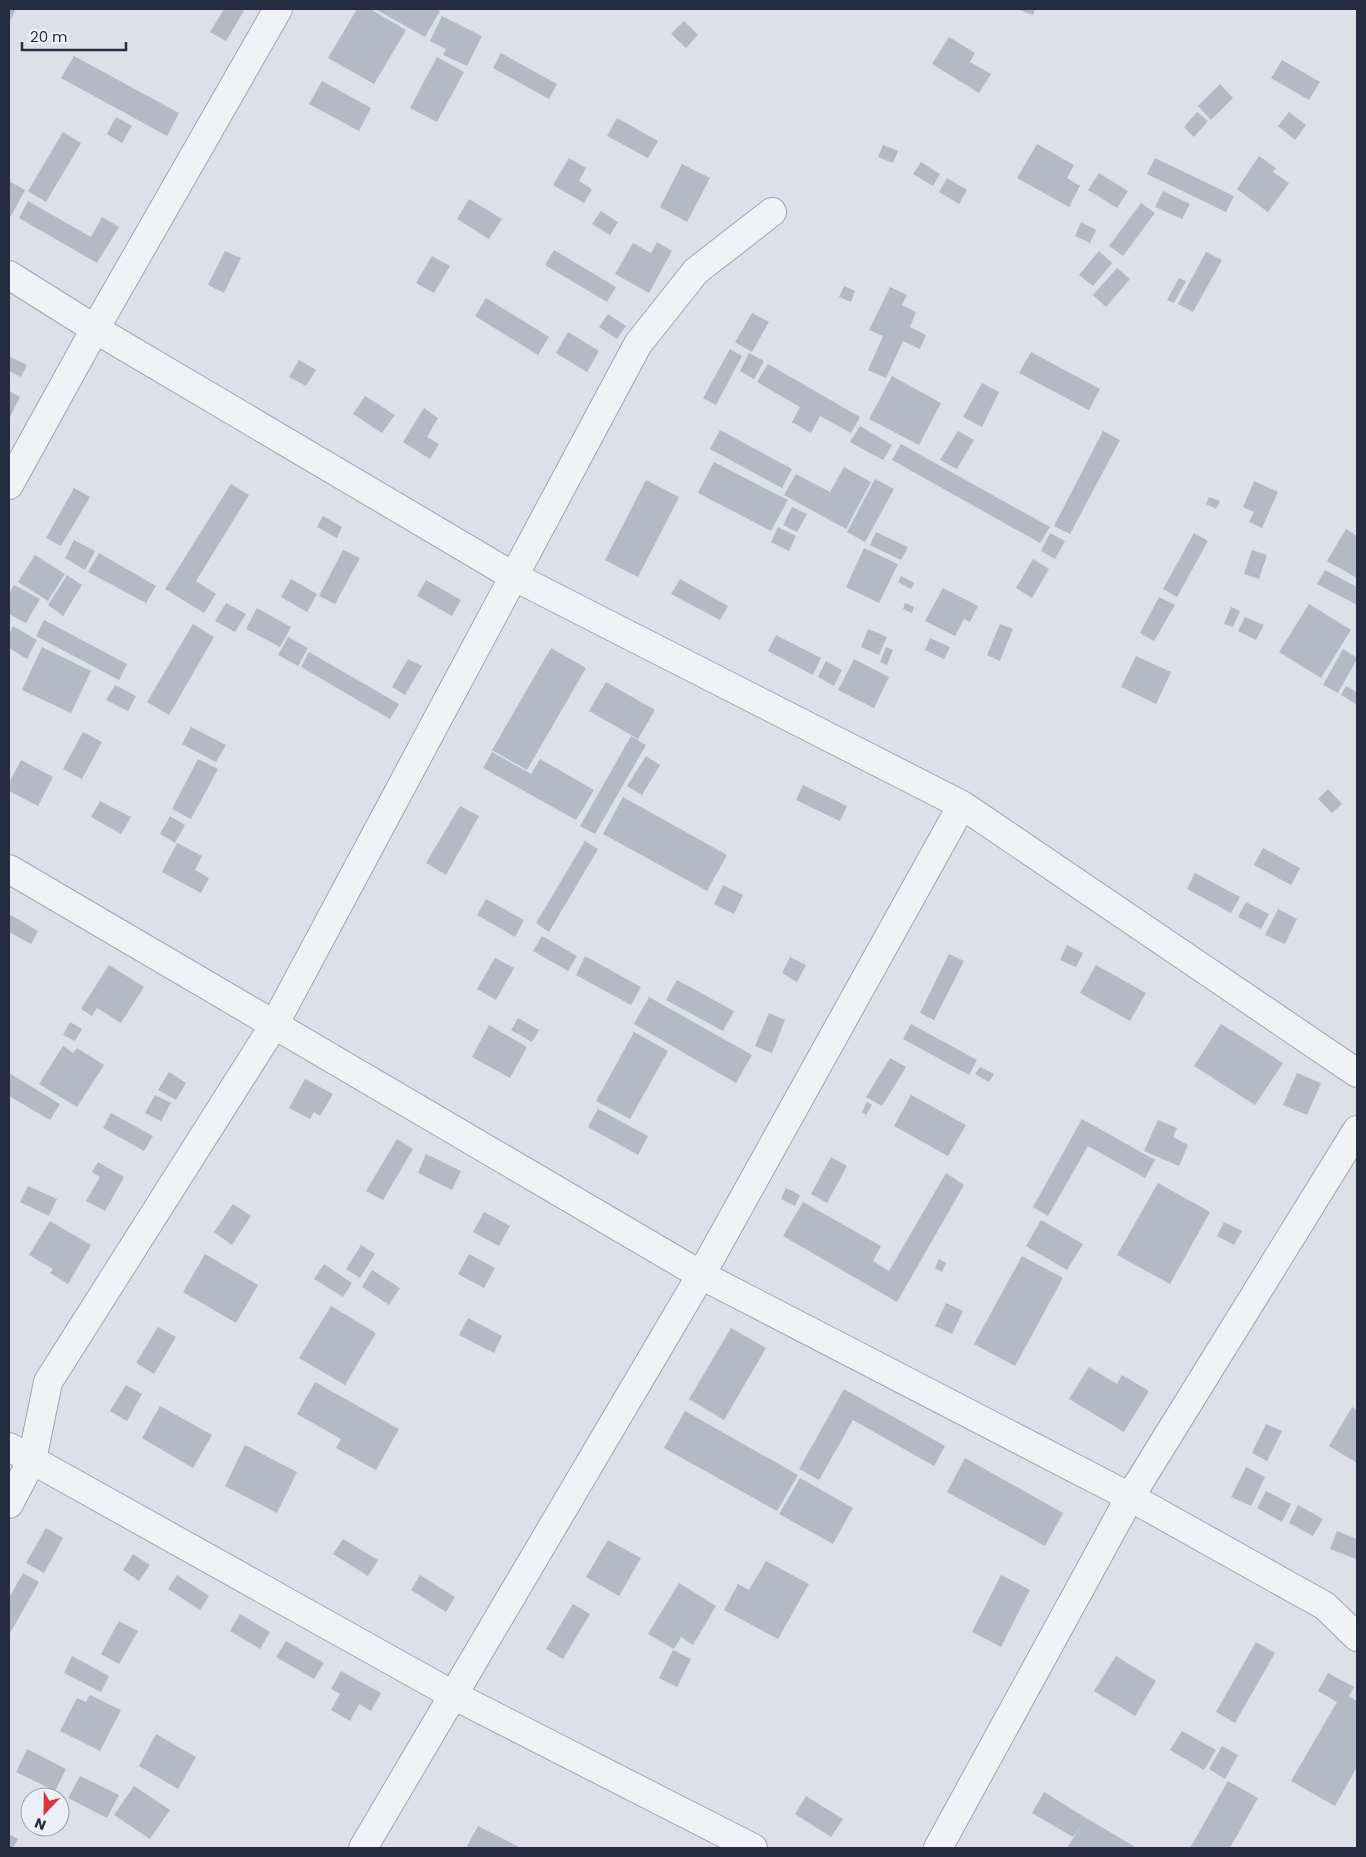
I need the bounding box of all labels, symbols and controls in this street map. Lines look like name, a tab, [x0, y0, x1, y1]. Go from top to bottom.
scale bar	[22, 20, 126, 52]
text: 20 m	[30, 26, 68, 47]
north arrow	[20, 1787, 70, 1837]
text: N	[32, 1813, 49, 1835]

